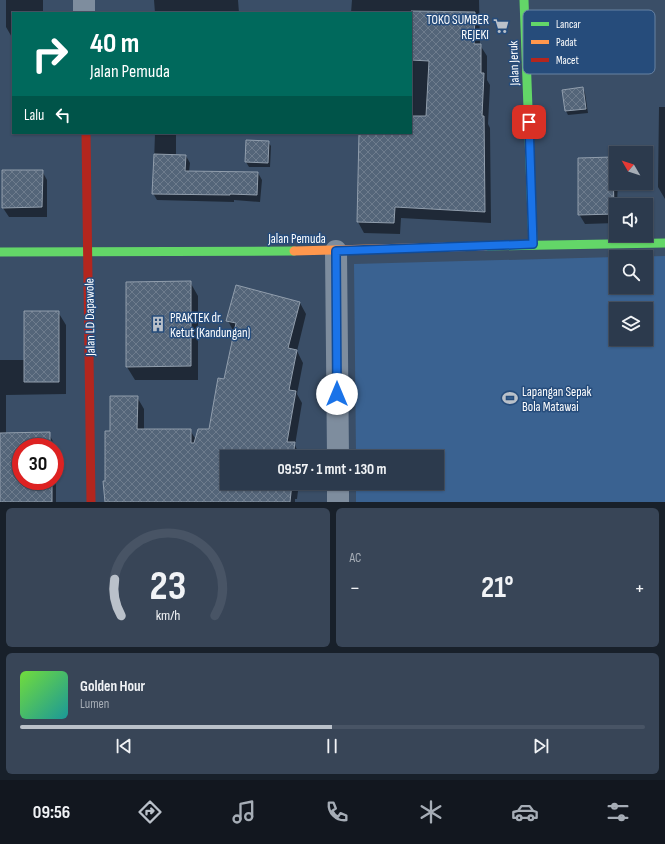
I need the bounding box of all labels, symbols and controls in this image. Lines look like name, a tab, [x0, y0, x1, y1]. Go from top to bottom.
legend	[523, 10, 655, 74]
place label: TOKO SUMBER REJEKI	[426, 12, 489, 43]
supermarket icon: TOKO SUMBER REJEKI	[492, 17, 510, 35]
text: Lancar	[556, 18, 581, 31]
text: 40 m	[90, 27, 139, 60]
icon: right	[24, 28, 76, 80]
text: Padat	[556, 36, 578, 49]
street label: Jalan Jeruk	[505, 40, 523, 87]
text: Macet	[556, 54, 580, 67]
text: Jalan Pemuda	[90, 61, 170, 82]
icon: left	[52, 104, 74, 126]
pin	[512, 105, 546, 139]
text: Lalu	[24, 106, 44, 125]
icon: arrive	[518, 111, 540, 133]
north arrow	[609, 146, 653, 190]
map controls	[609, 146, 653, 346]
button: sound	[609, 198, 653, 242]
street label: Jalan Pemuda	[267, 231, 326, 247]
button: search	[609, 250, 653, 294]
street label: Jalan LD Dapawole	[81, 278, 99, 357]
button: layers	[609, 302, 653, 346]
place label: PRAKTEK dr. Ketut (Kandungan)	[170, 310, 250, 341]
building icon: PRAKTEK dr. Ketut (Kandungan)	[149, 315, 167, 333]
position arrow	[316, 373, 358, 415]
place label: Lapangan Sepak Bola Matawai	[522, 384, 592, 415]
sports icon: Lapangan Sepak Bola Matawai	[501, 389, 519, 407]
speed limit sign: 30	[12, 438, 64, 490]
text: 09:57 · 1 mnt · 130 m	[277, 460, 387, 479]
text: AC	[350, 550, 361, 566]
text: 23	[149, 561, 186, 610]
text: 21°	[481, 570, 514, 606]
text: −	[350, 575, 360, 602]
text: +	[634, 575, 645, 602]
text: km/h	[155, 606, 180, 623]
text: Golden Hour	[80, 677, 145, 696]
text: Lumen	[80, 696, 109, 712]
icon: previous	[113, 735, 135, 757]
icon: pause	[321, 735, 343, 757]
icon: next	[530, 735, 552, 757]
icon: directions	[136, 798, 164, 826]
icon: music	[230, 798, 258, 826]
icon: phone	[323, 798, 351, 826]
icon: climate	[417, 798, 445, 826]
icon: car	[511, 798, 539, 826]
icon: filters	[604, 798, 632, 826]
text: 09:56	[33, 802, 70, 823]

